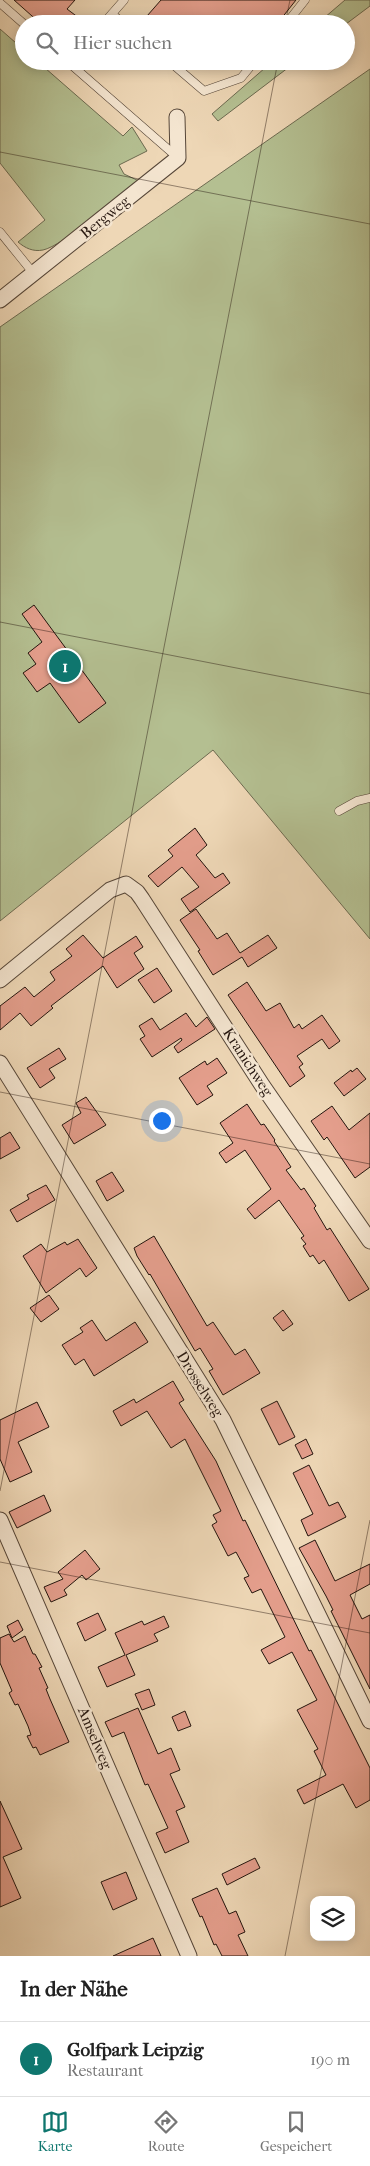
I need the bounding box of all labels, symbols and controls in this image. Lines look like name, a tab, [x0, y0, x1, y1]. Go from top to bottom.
search box	[15, 15, 355, 70]
icon: search	[33, 29, 61, 57]
text: Hier suchen	[73, 32, 172, 54]
street label: Bergweg	[77, 191, 134, 242]
pin: 1	[49, 647, 81, 685]
street label: Kranichweg	[219, 1024, 277, 1101]
your location	[149, 1108, 175, 1134]
street label: Drosselweg	[173, 1348, 228, 1421]
street label: Amselweg	[74, 1703, 116, 1773]
map controls	[310, 1896, 355, 1941]
button: layers	[310, 1896, 355, 1941]
text: In der Nähe	[20, 1977, 128, 2001]
text: Golfpark Leipzig	[67, 2039, 203, 2061]
text: 1	[33, 2050, 39, 2069]
text: 190 m	[310, 2050, 350, 2069]
text: Restaurant	[67, 2061, 143, 2080]
tab: Karte	[38, 2108, 72, 2155]
tab: Route	[148, 2108, 185, 2155]
tab: Gespeichert	[260, 2108, 332, 2155]

